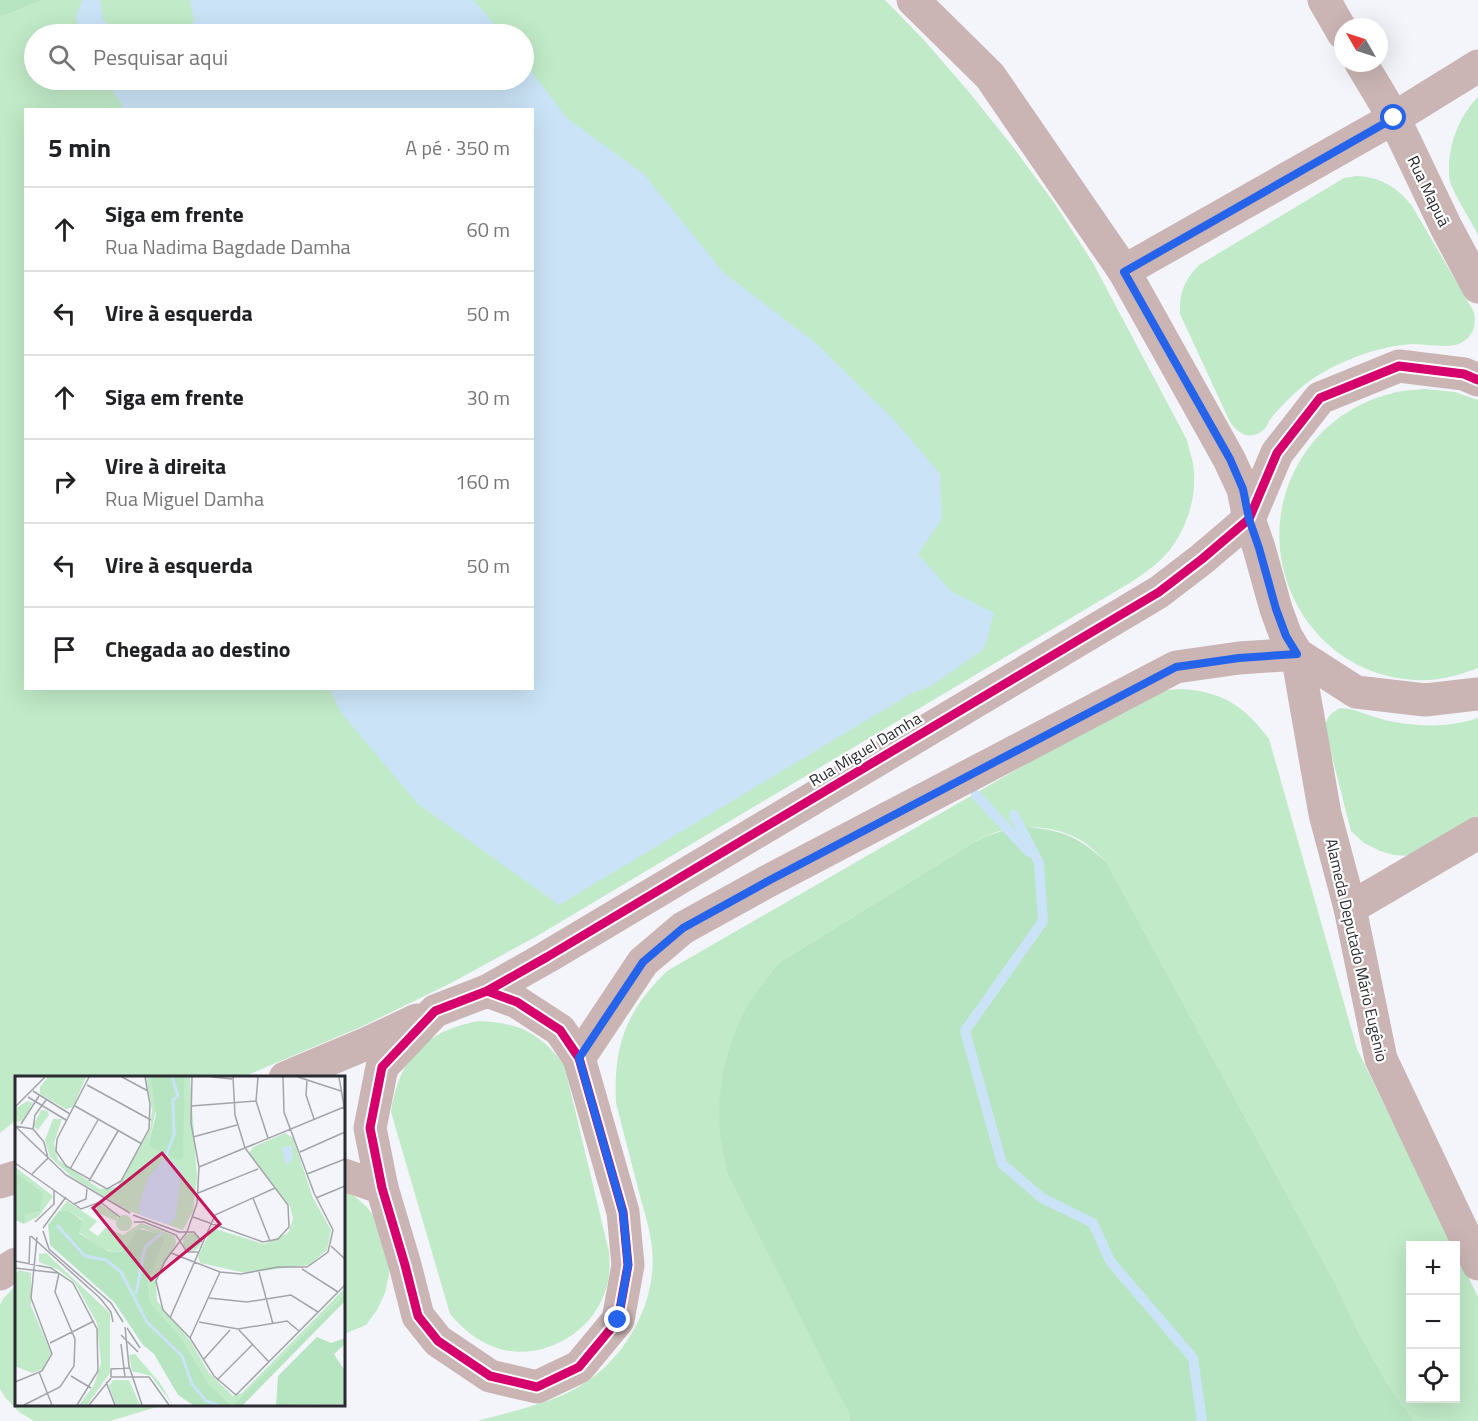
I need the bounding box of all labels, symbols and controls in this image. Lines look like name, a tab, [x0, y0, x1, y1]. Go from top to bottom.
north arrow	[1334, 18, 1388, 72]
search box	[24, 24, 534, 90]
text: Pesquisar aqui	[93, 40, 228, 74]
icon: search	[45, 41, 78, 74]
route start	[1380, 104, 1406, 130]
text: 5 min	[48, 128, 111, 167]
text: A pé · 350 m	[405, 132, 510, 163]
street label: Rua Mapuã	[1402, 151, 1456, 231]
text: Siga em frente	[105, 197, 244, 231]
icon: ahead	[48, 213, 81, 246]
text: 60 m	[466, 214, 510, 245]
text: Rua Nadima Bagdade Damha	[105, 231, 351, 262]
text: Vire à esquerda	[105, 296, 253, 330]
icon: left	[48, 297, 81, 330]
text: 50 m	[466, 298, 510, 329]
text: Siga em frente	[105, 380, 244, 414]
icon: ahead	[48, 381, 81, 414]
text: 30 m	[466, 382, 510, 413]
text: Vire à direita	[105, 449, 226, 483]
icon: right	[48, 465, 81, 498]
text: 160 m	[455, 466, 510, 497]
text: Rua Miguel Damha	[105, 483, 264, 514]
text: Vire à esquerda	[105, 548, 253, 582]
icon: left	[48, 549, 81, 582]
text: 50 m	[466, 550, 510, 581]
text: Chegada ao destino	[105, 632, 291, 666]
icon: arrive	[48, 633, 81, 666]
street label: Rua Miguel Damha	[804, 706, 926, 792]
street label: Alameda Deputado Mário Eugênio	[1320, 836, 1394, 1064]
inset map	[15, 1076, 345, 1406]
map controls	[1406, 1241, 1460, 1403]
button: +	[1406, 1241, 1460, 1295]
button: −	[1406, 1295, 1460, 1349]
route end	[604, 1306, 630, 1332]
button: locate	[1406, 1349, 1460, 1403]

